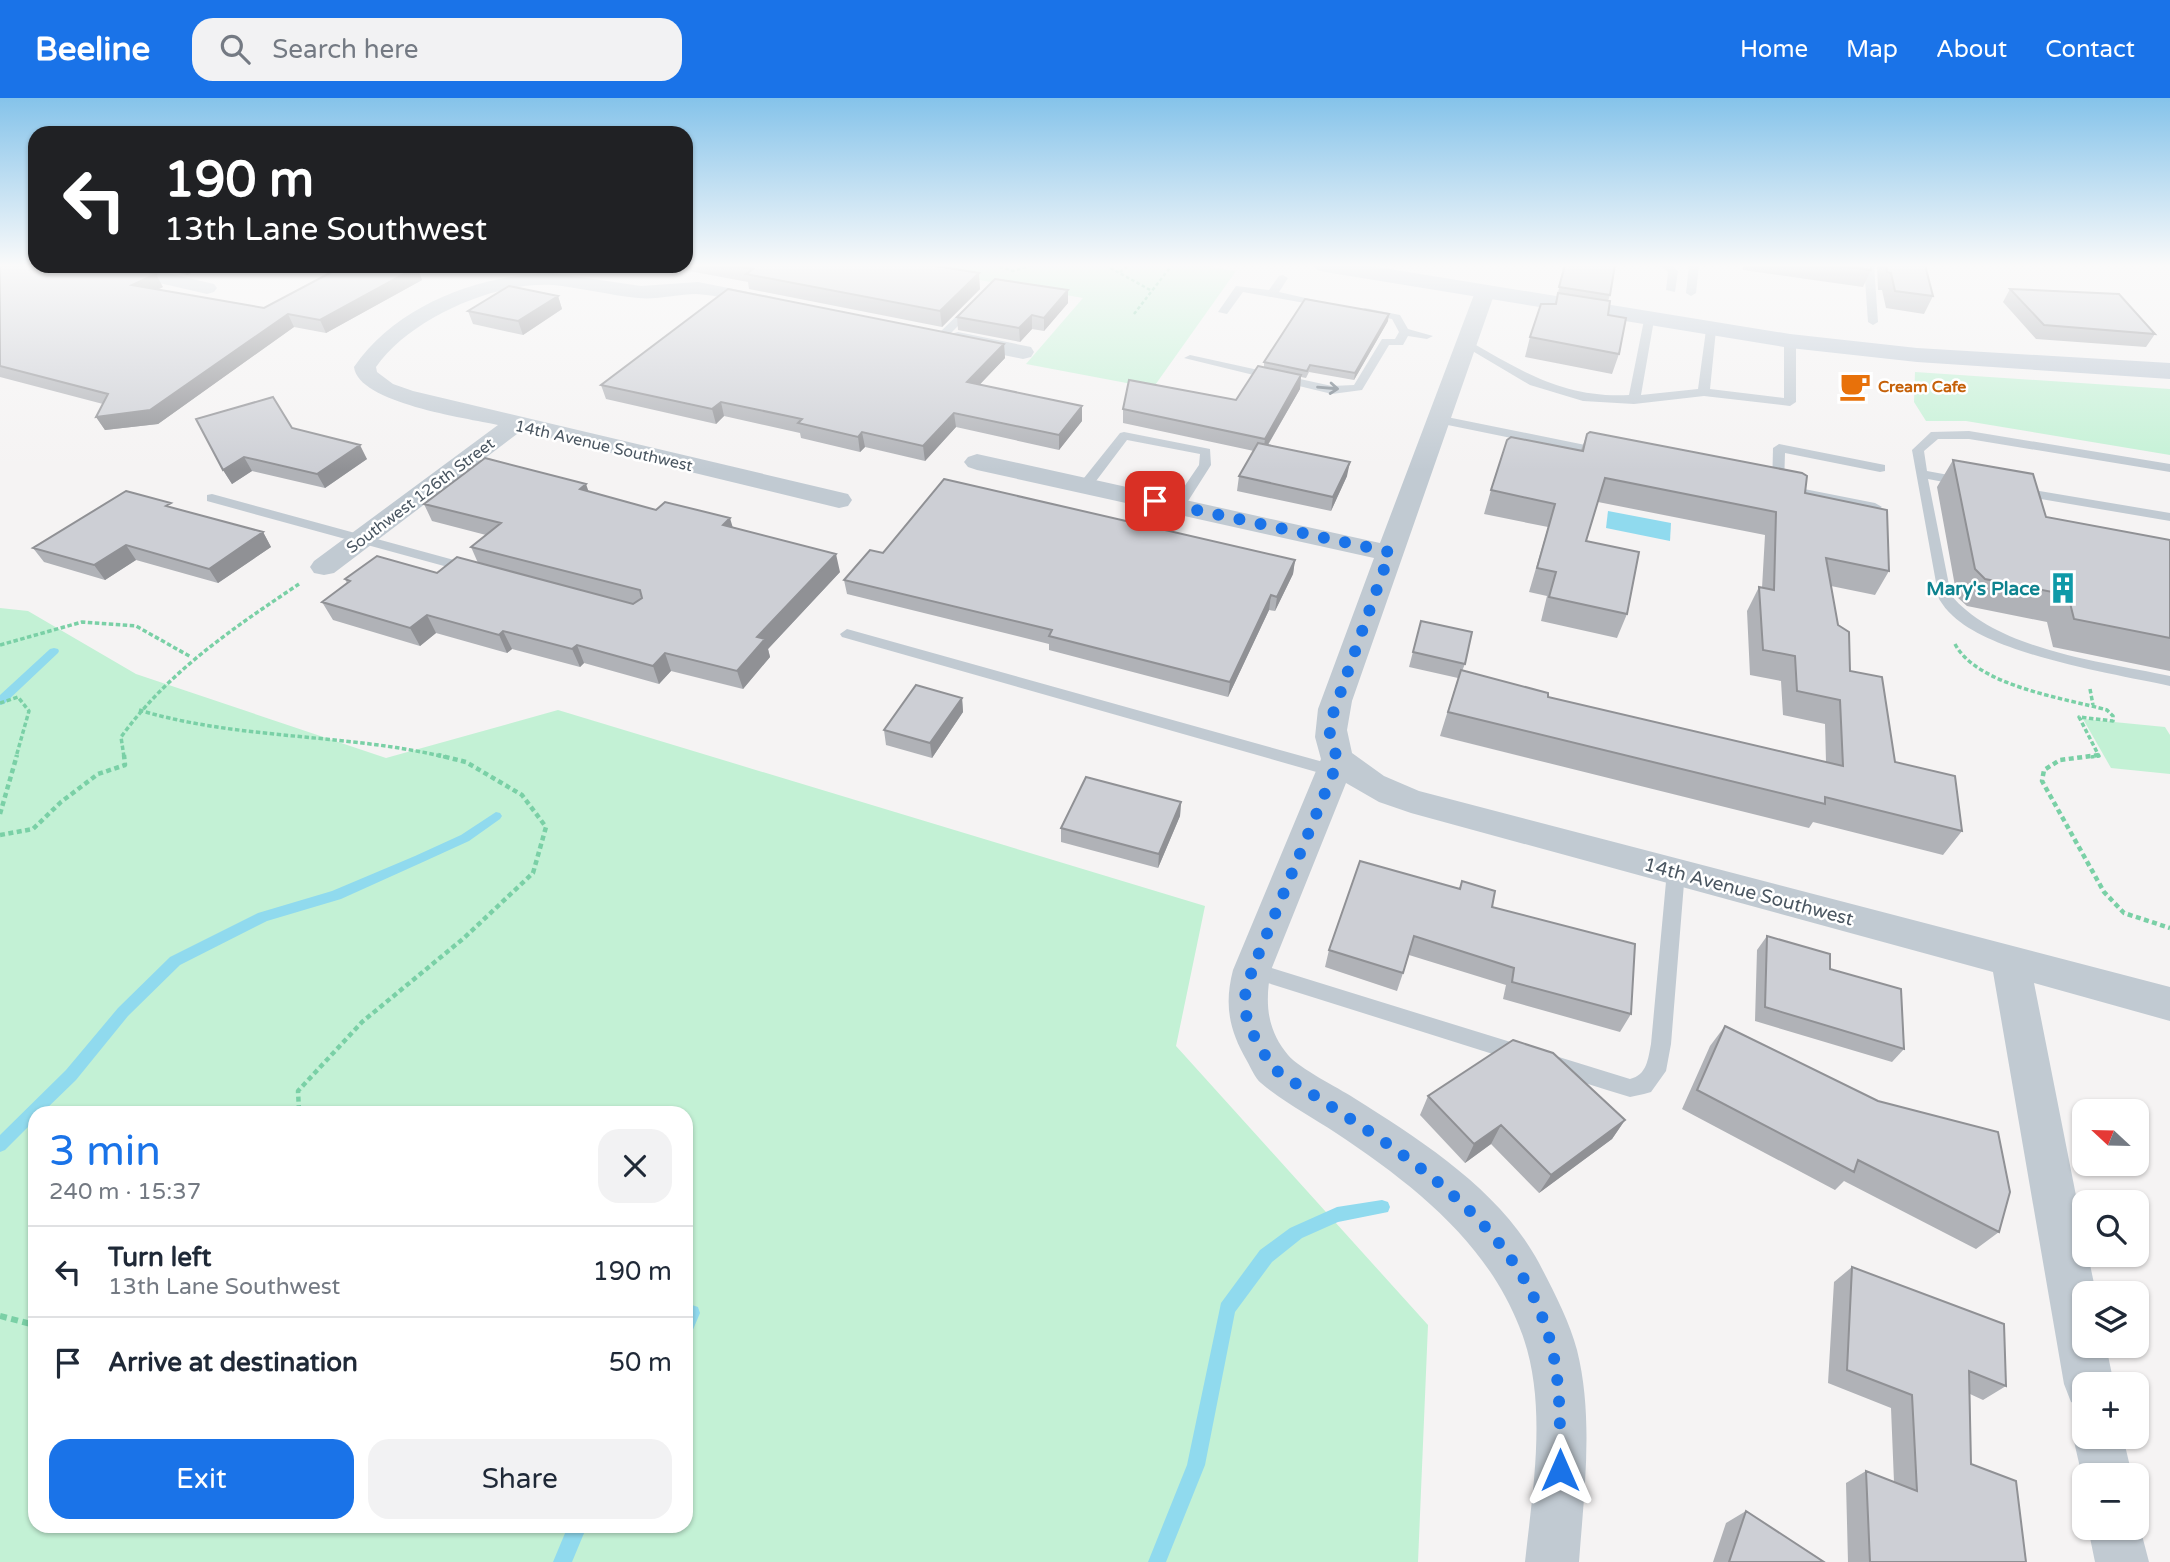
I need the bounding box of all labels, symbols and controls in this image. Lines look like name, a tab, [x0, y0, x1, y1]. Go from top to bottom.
search box	[192, 18, 682, 81]
text: Beeline	[35, 30, 150, 69]
icon: search	[216, 30, 254, 68]
text: Search here	[272, 34, 418, 65]
text: Home	[1740, 35, 1808, 64]
text: Map	[1846, 35, 1898, 64]
text: About	[1936, 35, 2007, 64]
text: Contact	[2045, 35, 2135, 64]
text: 190 m	[164, 151, 314, 210]
icon: left	[49, 154, 140, 245]
text: 13th Lane Southwest	[164, 211, 487, 249]
cafe icon: Cream Cafe	[1838, 369, 1872, 403]
place label: Cream Cafe	[1878, 377, 1966, 397]
one-way arrow	[1317, 382, 1339, 395]
street label: 14th Avenue Southwest	[513, 416, 695, 476]
street label: Southwest 126th Street	[343, 434, 499, 558]
pin	[1125, 471, 1185, 531]
icon: arrive	[1136, 482, 1174, 520]
building icon: Mary's Place	[2046, 571, 2080, 605]
place label: Mary's Place	[1926, 578, 2040, 601]
street label: 14th Avenue Southwest	[1642, 853, 1856, 931]
north arrow	[2072, 1099, 2149, 1176]
map controls	[2072, 1099, 2149, 1540]
text: 3 min	[49, 1126, 161, 1177]
button: close	[598, 1129, 672, 1203]
text: 240 m · 15:37	[49, 1178, 201, 1206]
button: search	[2072, 1190, 2149, 1267]
text: Turn left	[108, 1242, 211, 1273]
icon: left	[49, 1253, 87, 1291]
text: 190 m	[592, 1256, 672, 1287]
text: 13th Lane Southwest	[108, 1273, 340, 1301]
button: layers	[2072, 1281, 2149, 1358]
icon: arrive	[49, 1344, 87, 1382]
text: Arrive at destination	[108, 1347, 358, 1378]
text: 50 m	[609, 1347, 672, 1378]
button: +	[2072, 1372, 2149, 1449]
position arrow	[1523, 1433, 1597, 1507]
button: Exit	[49, 1439, 354, 1519]
button: Share	[368, 1439, 672, 1519]
button: −	[2072, 1463, 2149, 1540]

